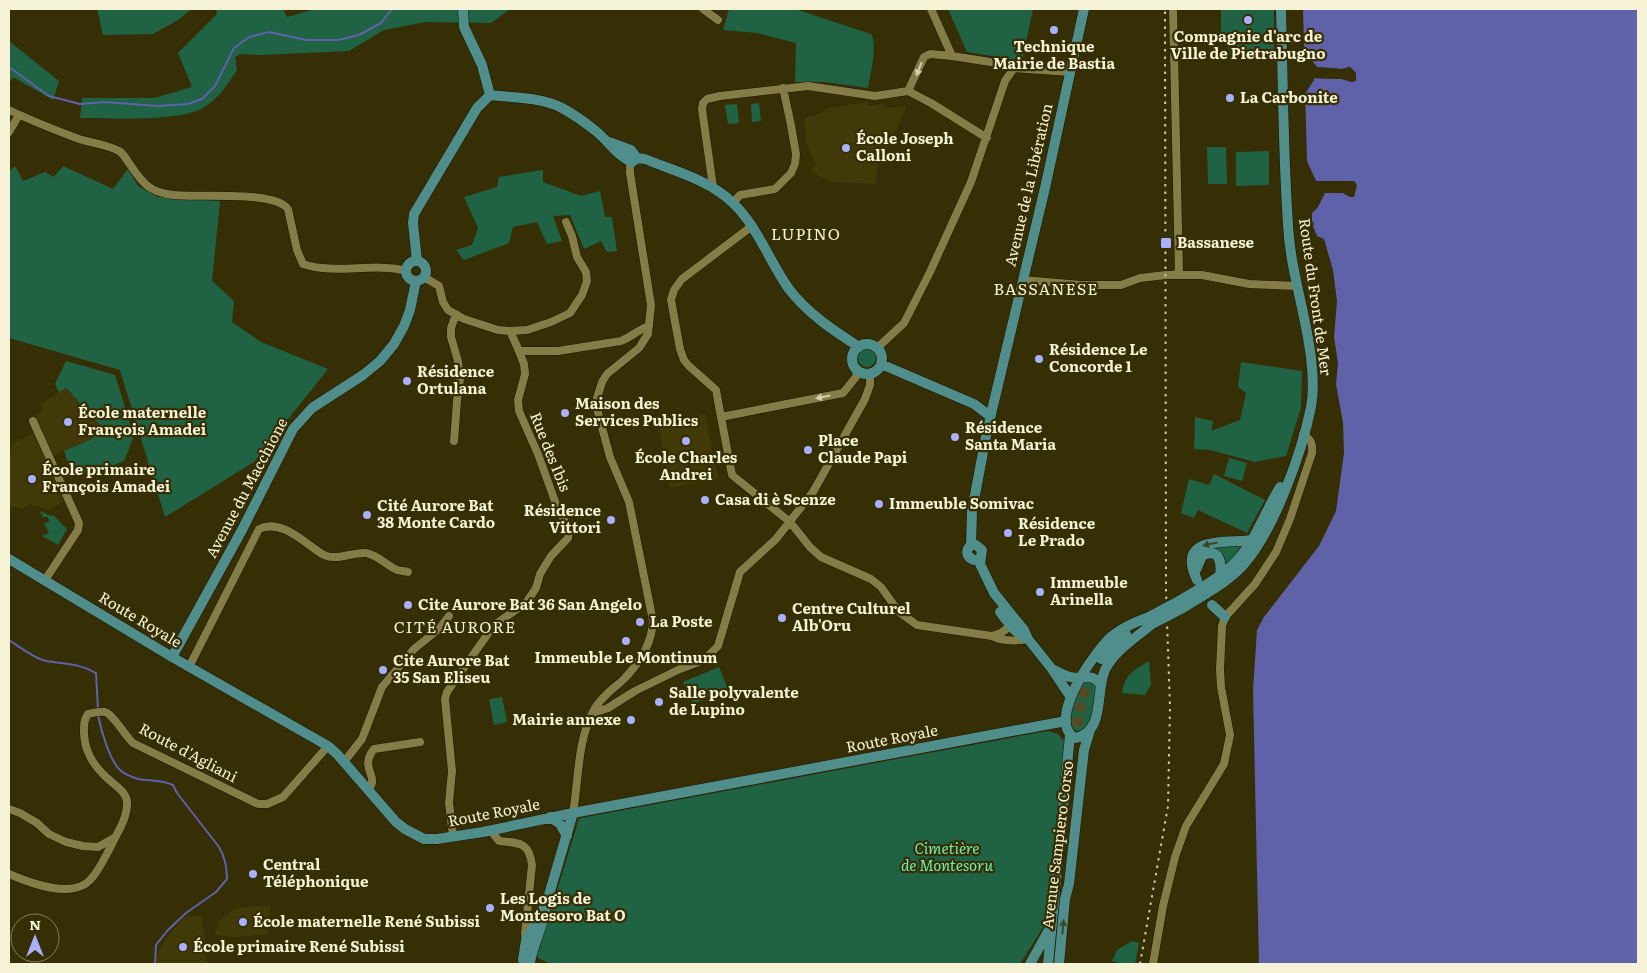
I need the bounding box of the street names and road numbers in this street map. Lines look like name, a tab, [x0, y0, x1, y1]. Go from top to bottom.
street label: Avenue de la Libération	[998, 101, 1058, 269]
street label: Route du Front de Mer	[1294, 217, 1339, 377]
street label: Rue des Ibis	[525, 408, 578, 495]
street label: Avenue du Macchione	[199, 413, 293, 562]
street label: Route Royale	[95, 585, 187, 653]
street label: Route d'Agliani	[135, 716, 242, 787]
street label: Route Royale	[844, 717, 940, 758]
street label: Avenue Sampiero Corso	[1035, 759, 1078, 930]
street label: Route Royale	[446, 791, 542, 832]

